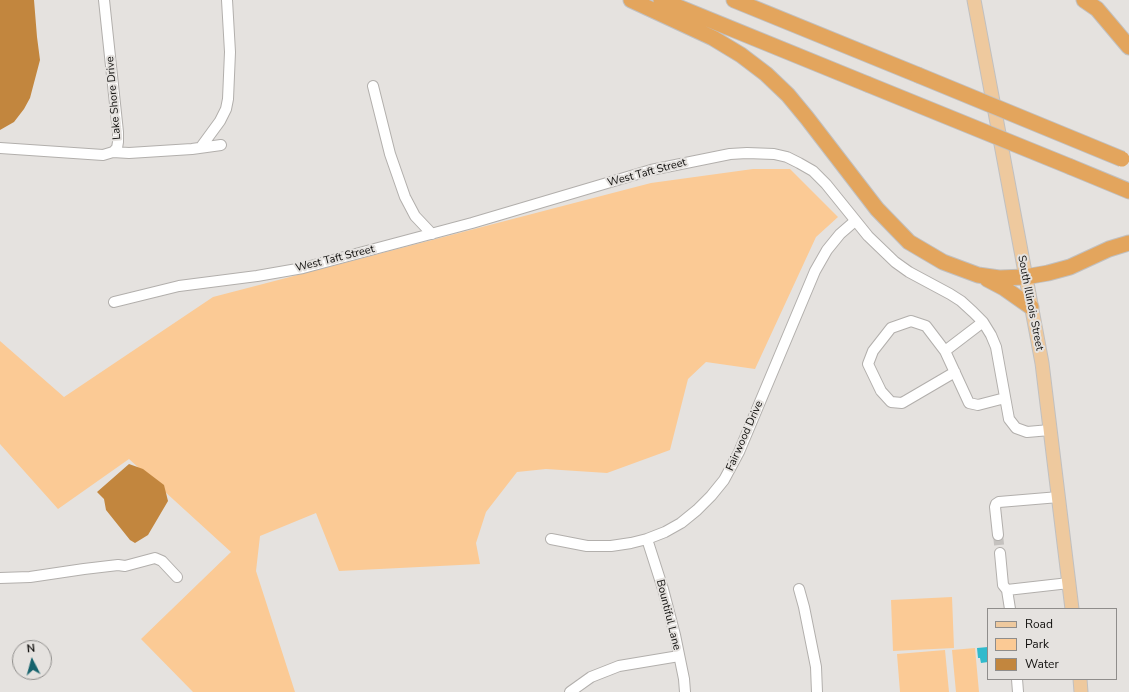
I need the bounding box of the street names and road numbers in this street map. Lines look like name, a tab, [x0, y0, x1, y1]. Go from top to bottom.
street label: Lake Shore Drive	[104, 56, 124, 140]
street label: West Taft Street	[606, 156, 688, 190]
street label: West Taft Street	[294, 243, 376, 275]
street label: South Illinois Street	[1014, 254, 1046, 352]
street label: Fairwood Drive	[724, 399, 766, 473]
street label: Bountiful Lane	[653, 578, 683, 652]

